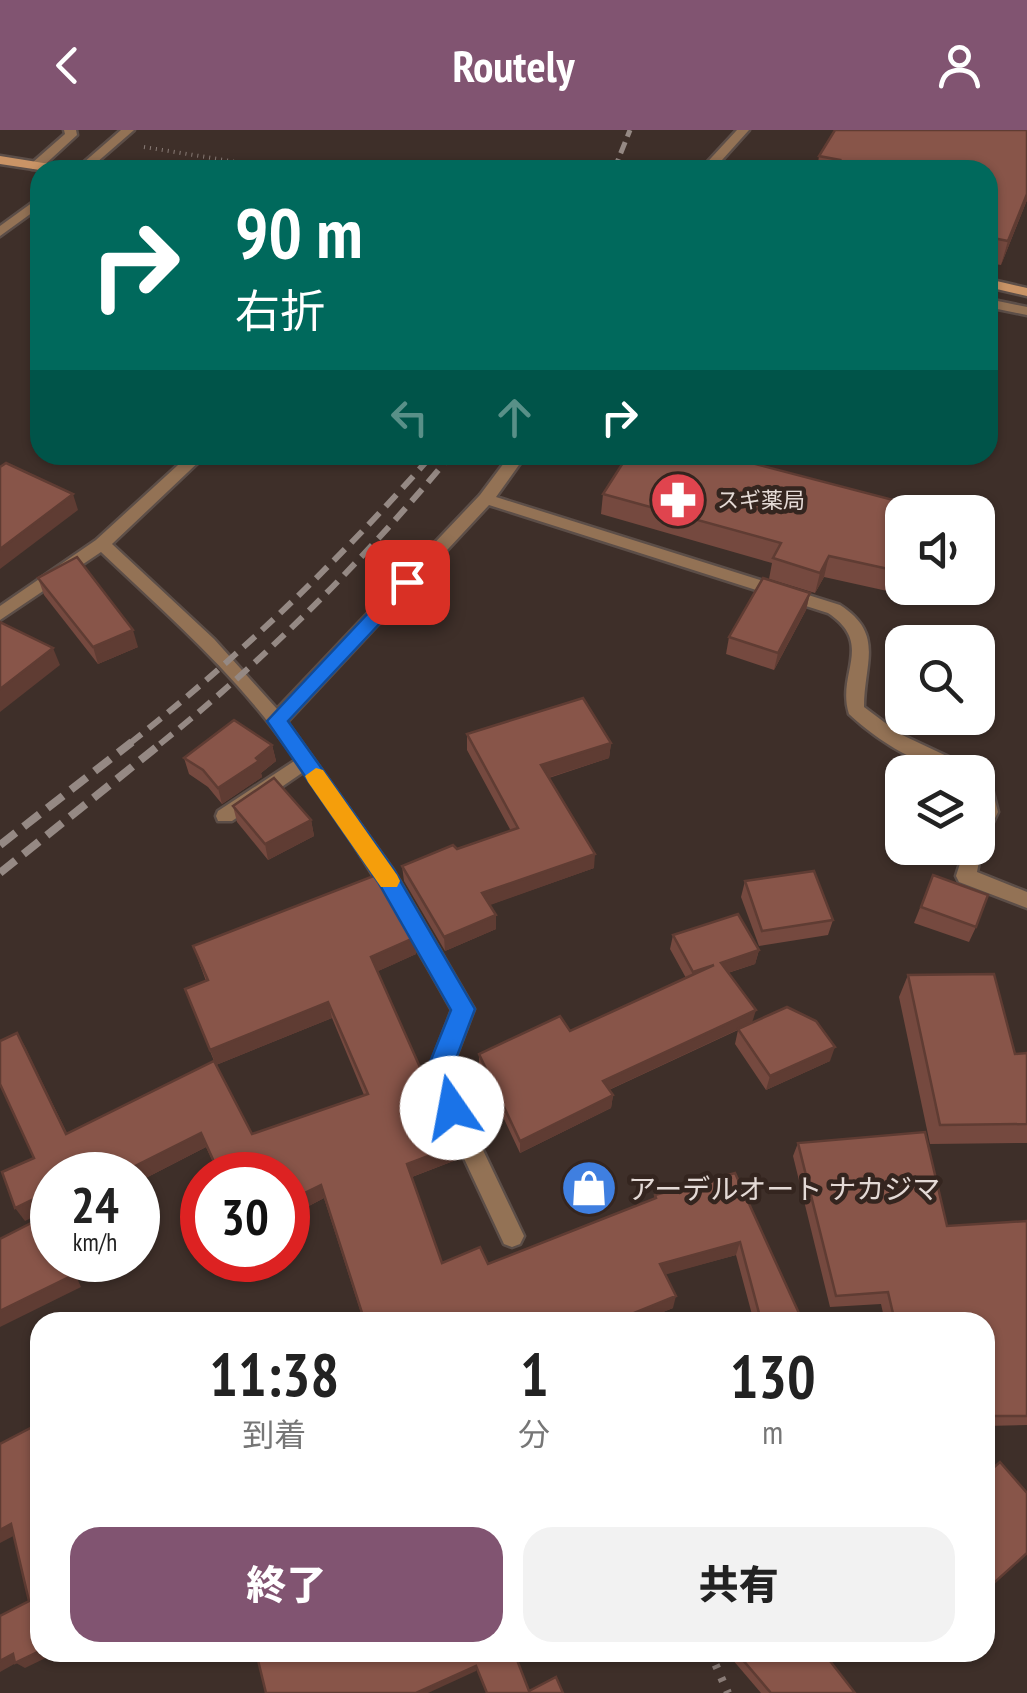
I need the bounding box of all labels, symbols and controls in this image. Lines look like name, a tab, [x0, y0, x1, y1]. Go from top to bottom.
text: Routely	[452, 36, 575, 94]
icon: back	[40, 38, 95, 93]
icon: person	[932, 38, 987, 93]
text: 90 m	[235, 187, 363, 277]
icon: right	[70, 200, 200, 330]
text: 右折	[235, 281, 325, 339]
icon: left	[382, 390, 437, 445]
icon: ahead	[487, 390, 542, 445]
icon: right	[592, 390, 647, 445]
pharmacy icon: スギ薬局	[648, 470, 708, 530]
place label: スギ薬局	[717, 486, 805, 514]
map controls	[885, 495, 995, 865]
button: sound	[885, 495, 995, 605]
pin	[365, 540, 450, 625]
icon: arrive	[380, 555, 435, 610]
button: search	[885, 625, 995, 735]
button: layers	[885, 755, 995, 865]
position arrow	[400, 1056, 504, 1160]
speed limit sign: 30	[180, 1152, 310, 1282]
shop icon: アーデルオート ナカジマ	[559, 1158, 619, 1218]
place label: アーデルオート ナカジマ	[628, 1170, 940, 1207]
text: 24	[71, 1172, 119, 1237]
text: km/h	[73, 1226, 117, 1258]
text: 11:38	[209, 1335, 339, 1413]
text: 1	[520, 1335, 549, 1413]
text: 130	[730, 1337, 816, 1415]
text: m	[762, 1411, 783, 1453]
text: 到着	[242, 1413, 306, 1455]
text: 分	[518, 1413, 550, 1455]
button: 終了	[70, 1527, 503, 1642]
button: 共有	[523, 1527, 955, 1642]

